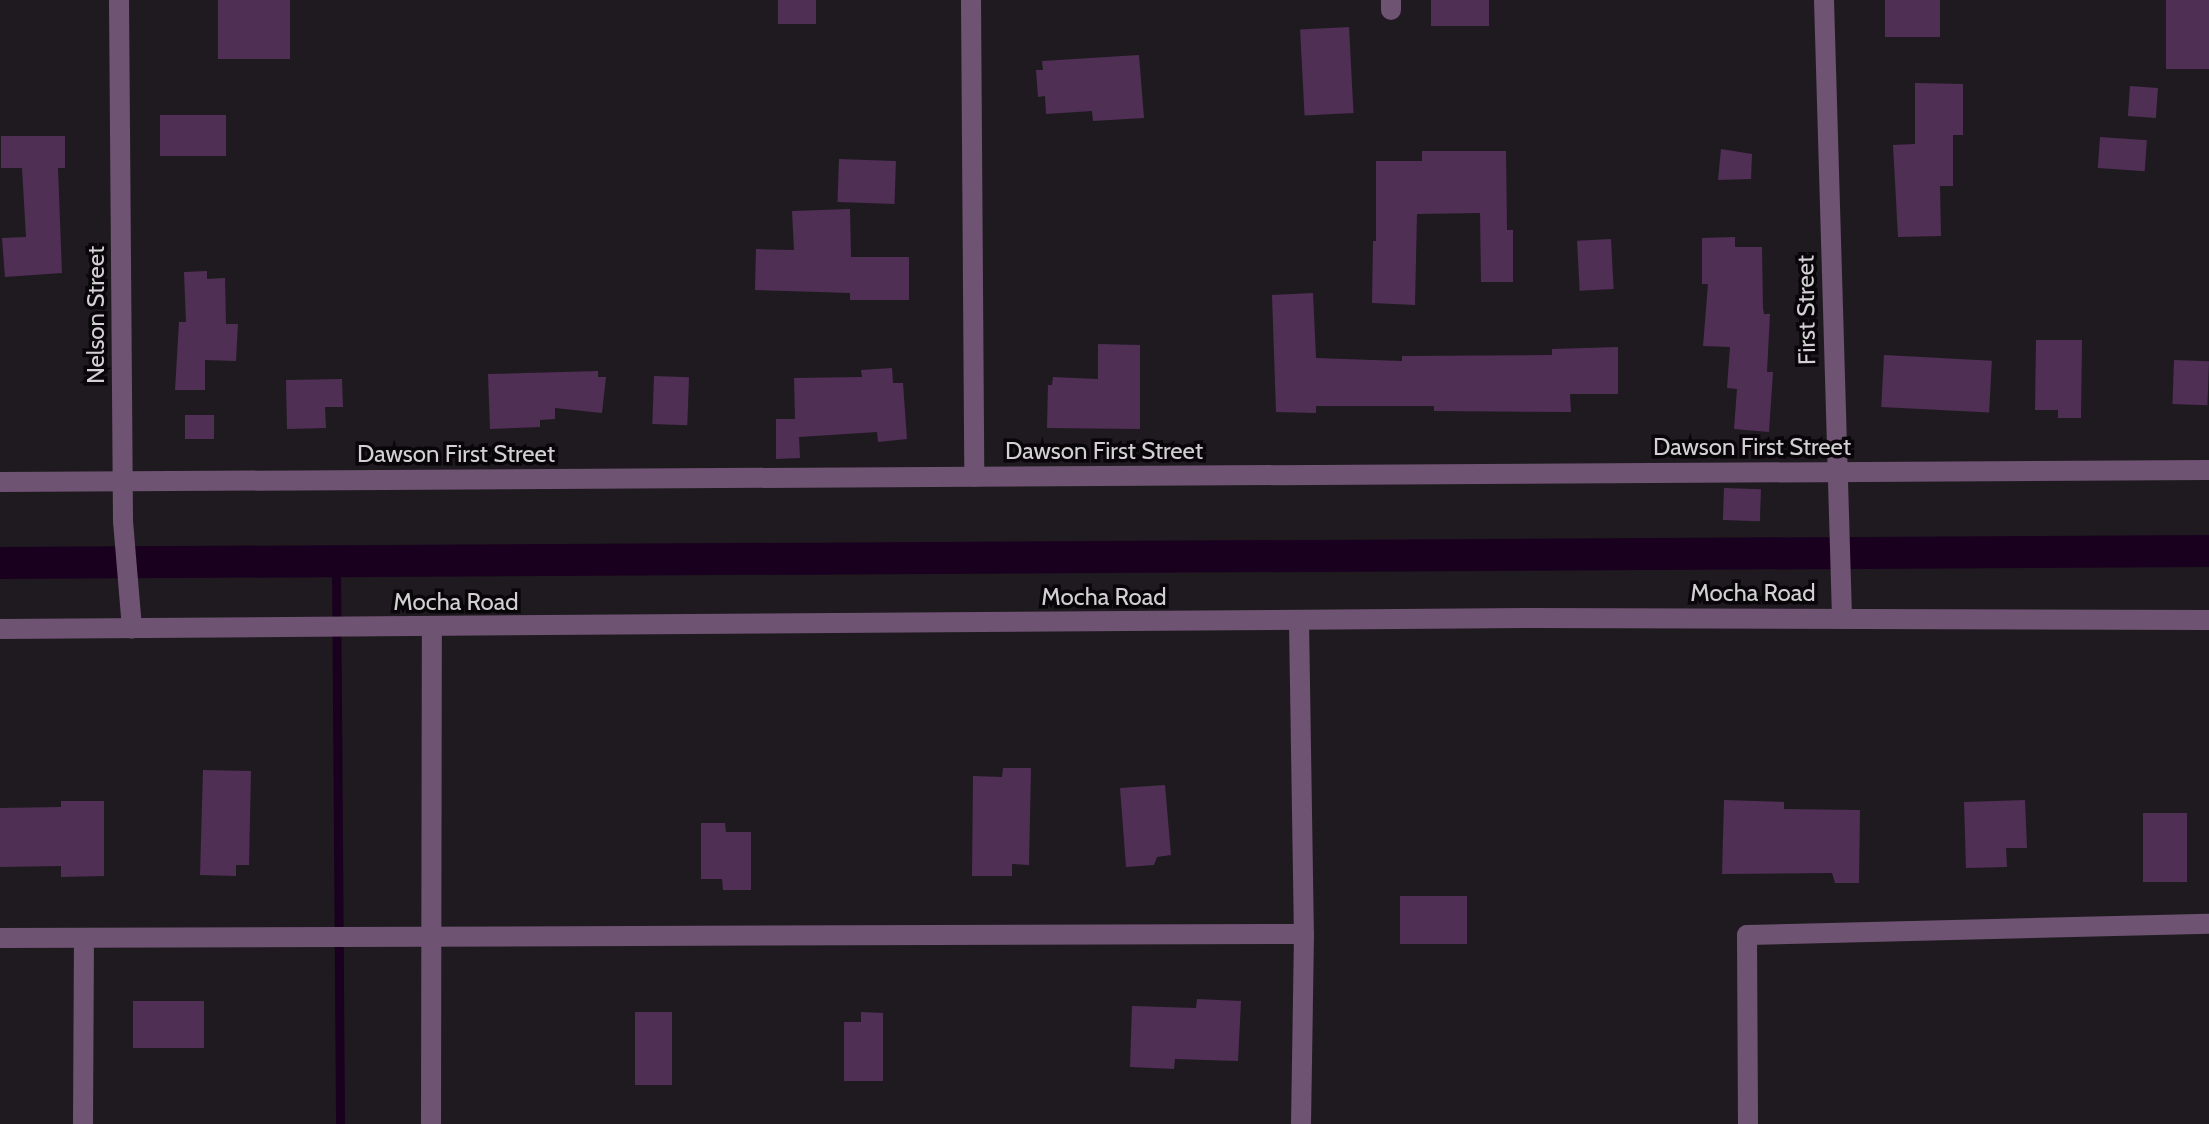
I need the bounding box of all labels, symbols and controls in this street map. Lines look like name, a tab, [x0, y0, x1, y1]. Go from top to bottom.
street label: Nelson Street	[82, 246, 110, 384]
street label: First Street	[1791, 255, 1821, 365]
street label: Dawson First Street	[1653, 433, 1851, 461]
street label: Dawson First Street	[1005, 437, 1203, 465]
street label: Dawson First Street	[357, 440, 555, 468]
street label: Mocha Road	[1690, 579, 1816, 607]
street label: Mocha Road	[1041, 583, 1167, 611]
street label: Mocha Road	[393, 588, 519, 616]

